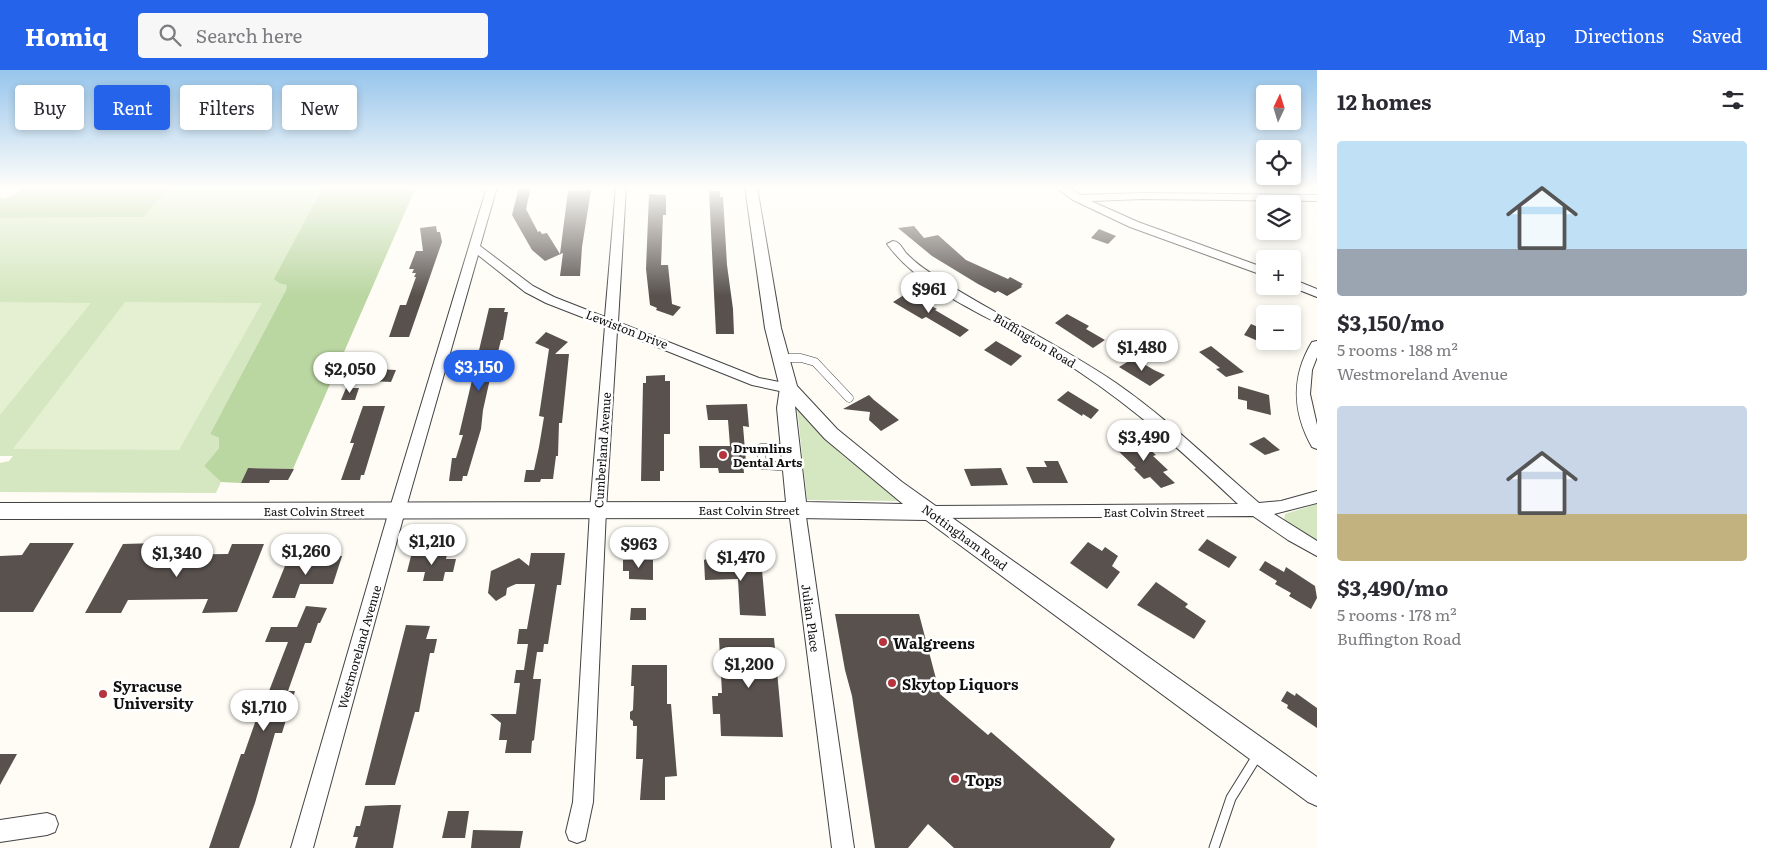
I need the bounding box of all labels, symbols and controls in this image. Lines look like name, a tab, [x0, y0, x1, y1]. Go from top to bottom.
search box	[138, 13, 488, 58]
text: Homiq	[25, 18, 108, 53]
icon: search	[156, 21, 184, 49]
text: Search here	[196, 21, 302, 49]
text: Map	[1508, 22, 1546, 49]
text: Directions	[1574, 22, 1664, 49]
text: Saved	[1692, 22, 1742, 49]
chip: Buy	[15, 85, 84, 130]
chip: Rent	[94, 85, 170, 130]
chip: Filters	[180, 85, 272, 130]
chip: New	[282, 85, 357, 130]
north arrow	[1256, 85, 1301, 130]
map controls	[1256, 85, 1301, 350]
text: 12 homes	[1337, 85, 1431, 116]
icon: filters	[1719, 86, 1747, 114]
button: locate	[1256, 140, 1301, 185]
icon: home	[1497, 173, 1587, 263]
button: layers	[1256, 195, 1301, 240]
button: +	[1256, 250, 1301, 295]
pin: $961	[899, 272, 959, 314]
text: $961	[912, 276, 946, 300]
street label: Lewiston Drive	[583, 305, 671, 353]
button: −	[1256, 305, 1301, 350]
text: $3,150/mo	[1337, 306, 1444, 337]
street label: Buffington Road	[990, 308, 1080, 372]
pin: $1,480	[1101, 330, 1183, 372]
text: $1,480	[1117, 334, 1167, 358]
text: 5 rooms · 188 m²	[1337, 337, 1458, 361]
pin: $3,150	[438, 350, 520, 392]
pin: $2,050	[309, 352, 391, 394]
text: $3,150	[455, 354, 503, 378]
text: $2,050	[324, 356, 376, 380]
text: Westmoreland Avenue	[1337, 361, 1508, 385]
street label: Cumberland Avenue	[589, 391, 615, 509]
pin: $3,490	[1103, 420, 1185, 462]
text: $3,490	[1118, 424, 1170, 448]
icon: home	[1497, 438, 1587, 528]
place label: Drumlins Dental Arts	[733, 439, 802, 471]
marker: Drumlins Dental Arts	[717, 449, 729, 461]
street label: Nottingham Road	[918, 500, 1012, 575]
street label: East Colvin Street	[698, 501, 800, 519]
street label: East Colvin Street	[263, 502, 365, 520]
street label: East Colvin Street	[1103, 503, 1205, 521]
pin: $1,210	[391, 524, 473, 566]
pin: $963	[609, 526, 669, 569]
text: $1,210	[409, 528, 455, 552]
text: $963	[621, 531, 657, 555]
pin: $1,260	[265, 534, 347, 576]
pin: $1,340	[136, 536, 218, 578]
text: $1,260	[281, 538, 331, 562]
text: $1,340	[152, 540, 202, 564]
pin: $1,470	[700, 540, 782, 582]
text: $1,470	[717, 544, 765, 568]
text: $3,490/mo	[1337, 571, 1448, 602]
street label: Westmoreland Avenue	[333, 583, 385, 711]
street label: Julian Place	[797, 583, 825, 653]
text: 5 rooms · 178 m²	[1337, 602, 1457, 626]
text: Buffington Road	[1337, 626, 1461, 650]
place label: Walgreens	[893, 631, 975, 654]
marker: Walgreens	[877, 636, 889, 648]
pin: $1,200	[708, 646, 790, 689]
text: $1,200	[724, 651, 774, 675]
place label: Skytop Liquors	[902, 672, 1019, 695]
place label: Syracuse University	[113, 674, 194, 714]
marker: Skytop Liquors	[886, 677, 898, 689]
marker: Syracuse University	[97, 688, 109, 700]
pin: $1,710	[223, 690, 305, 732]
text: $1,710	[241, 694, 287, 718]
place label: Tops	[965, 768, 1002, 791]
marker: Tops	[949, 773, 961, 785]

